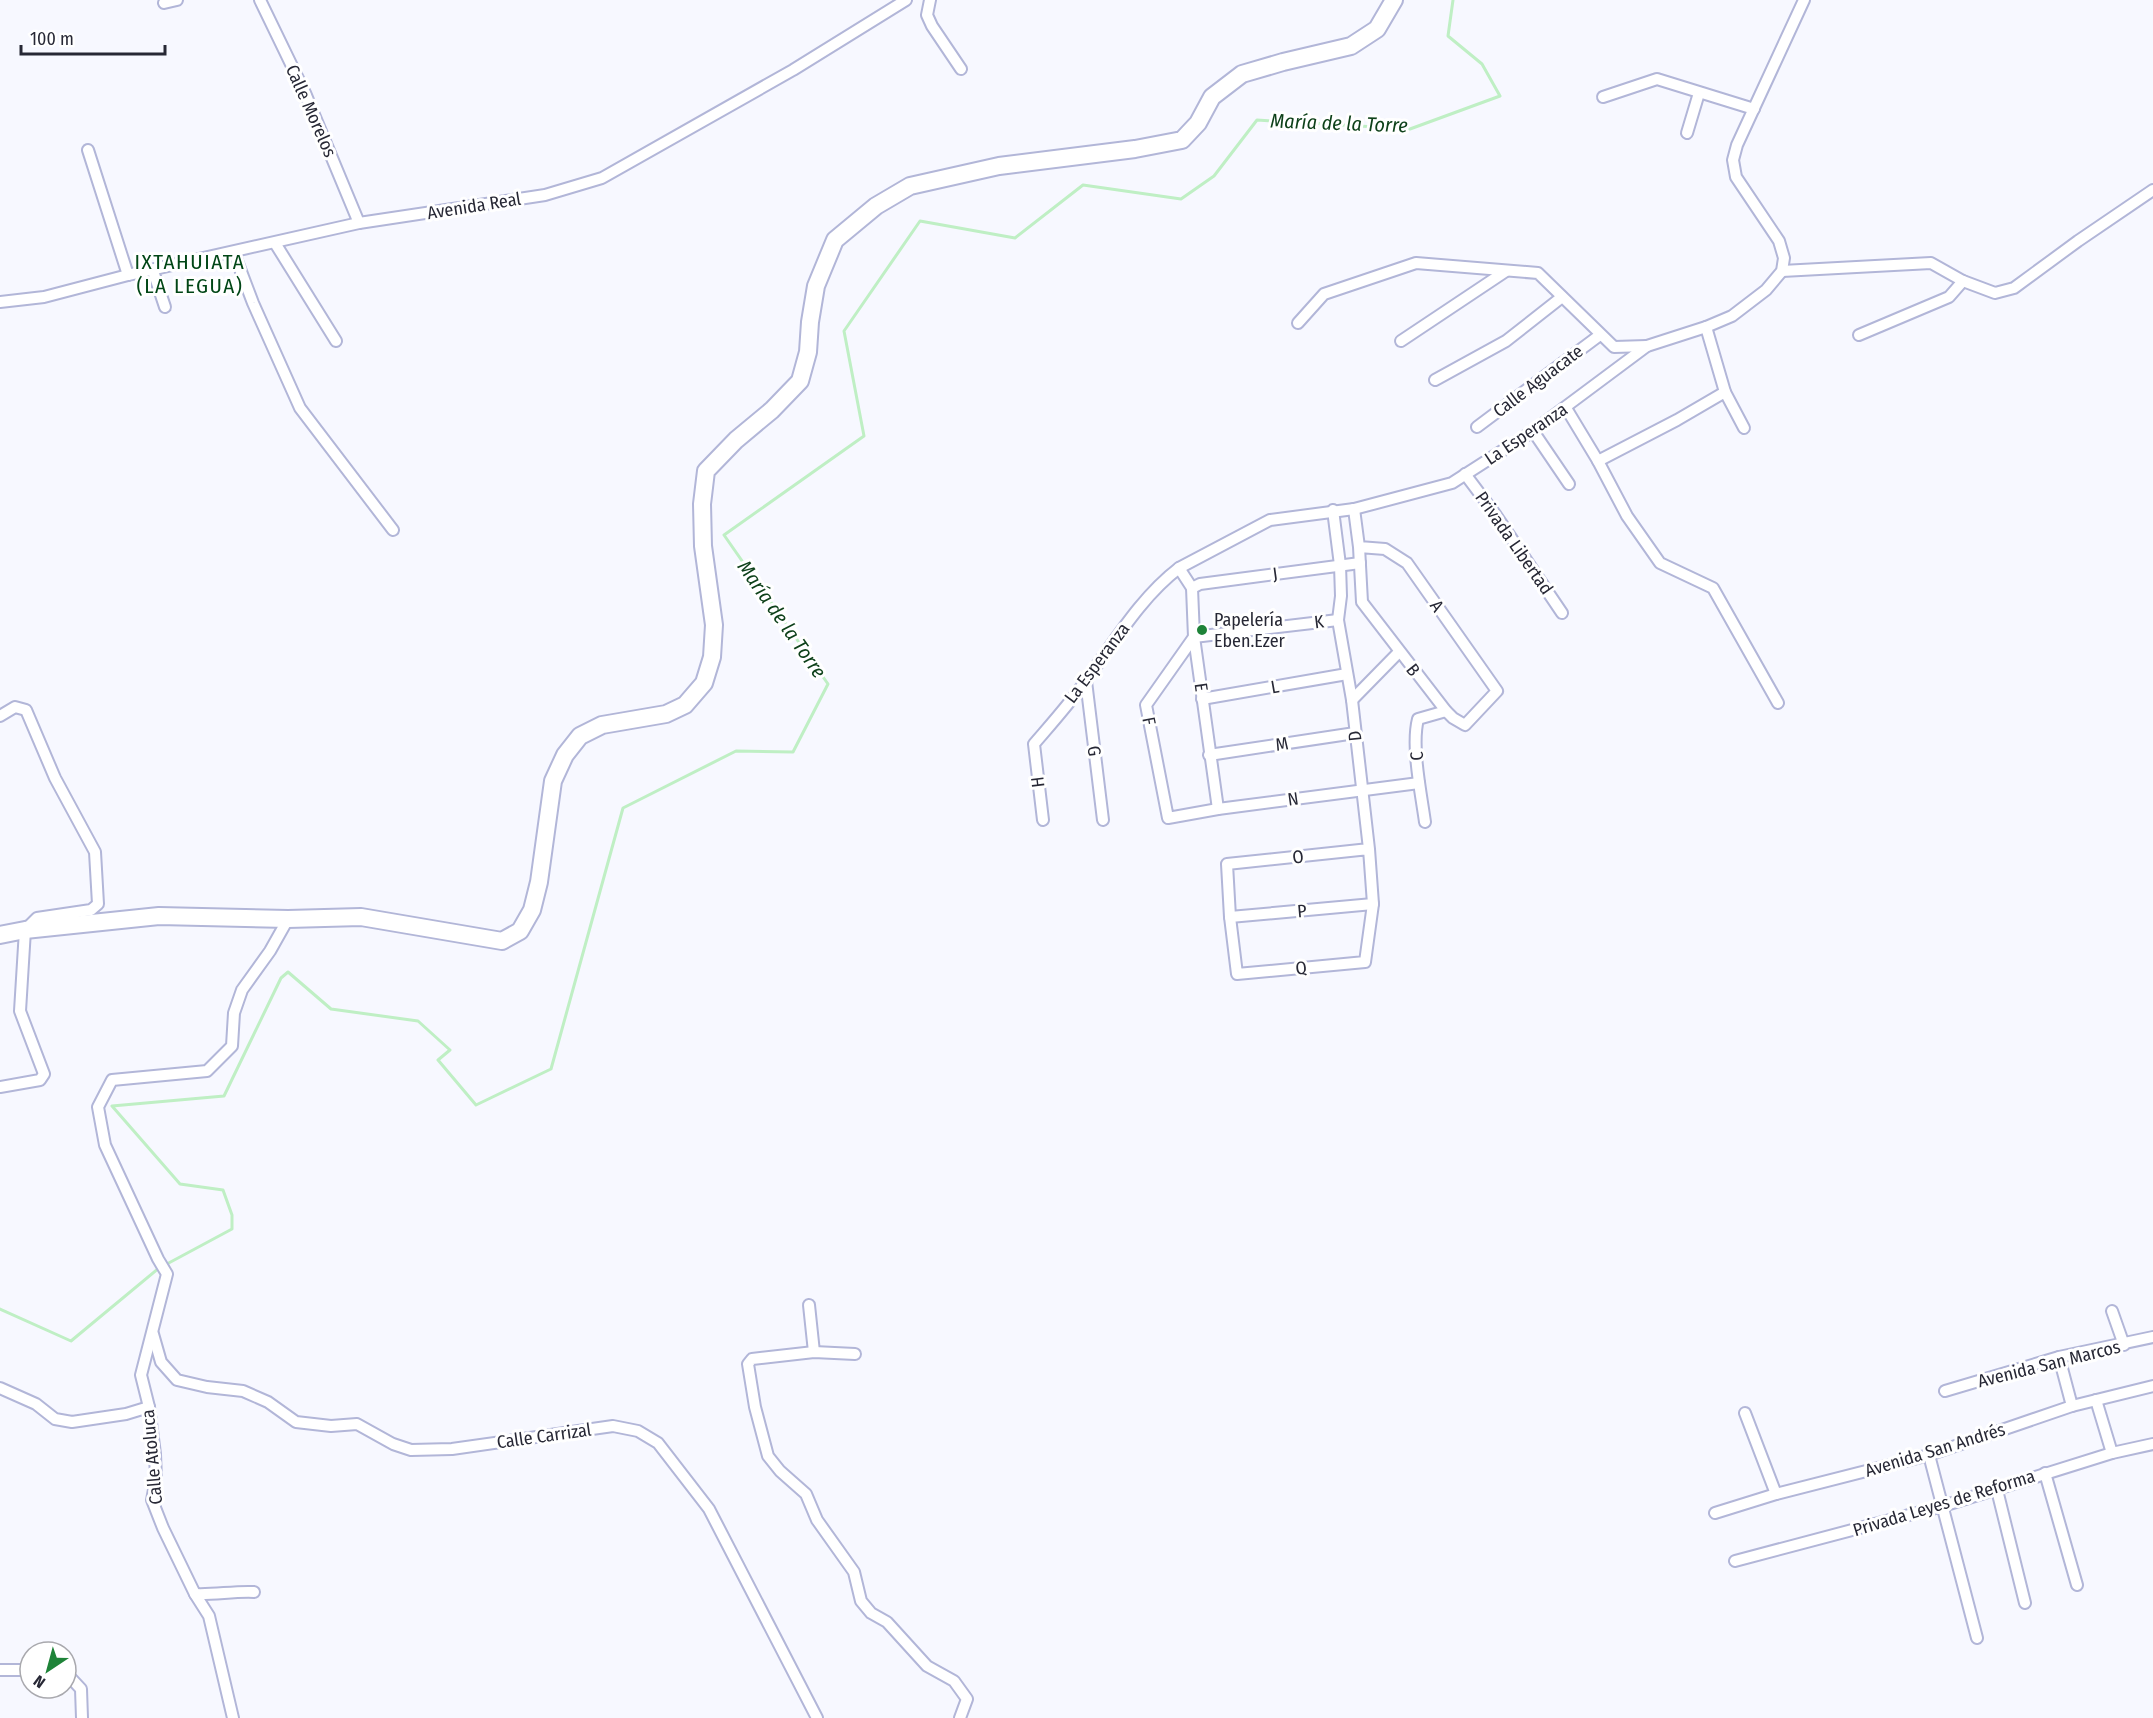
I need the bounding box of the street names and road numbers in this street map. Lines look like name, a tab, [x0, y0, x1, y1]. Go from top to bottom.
street label: Calle Morelos	[281, 61, 341, 161]
street label: Avenida Real	[426, 188, 523, 224]
street label: Calle Aguacate	[1489, 340, 1587, 422]
street label: La Esperanza	[1480, 398, 1572, 470]
street label: Privada Libertad	[1470, 487, 1558, 599]
street label: J	[1271, 563, 1279, 585]
street label: A	[1425, 596, 1449, 617]
street label: K	[1313, 610, 1326, 633]
street label: La Esperanza	[1060, 618, 1135, 708]
street label: B	[1401, 659, 1425, 681]
street label: L	[1269, 675, 1281, 699]
street label: E	[1190, 681, 1212, 693]
street label: F	[1137, 715, 1161, 727]
street label: D	[1344, 730, 1366, 742]
street label: M	[1274, 732, 1290, 756]
street label: G	[1082, 745, 1106, 757]
street label: C	[1406, 751, 1428, 761]
street label: H	[1026, 775, 1050, 789]
street label: N	[1286, 787, 1300, 811]
street label: O	[1291, 845, 1305, 869]
street label: P	[1296, 900, 1308, 922]
street label: Q	[1294, 957, 1308, 979]
street label: Avenida San Marcos	[1975, 1336, 2123, 1392]
street label: Calle Atoluca	[137, 1408, 167, 1505]
street label: Calle Carrizal	[495, 1418, 593, 1454]
street label: Avenida San Andrés	[1862, 1418, 2008, 1482]
street label: Privada Leyes de Reforma	[1850, 1465, 2038, 1541]

